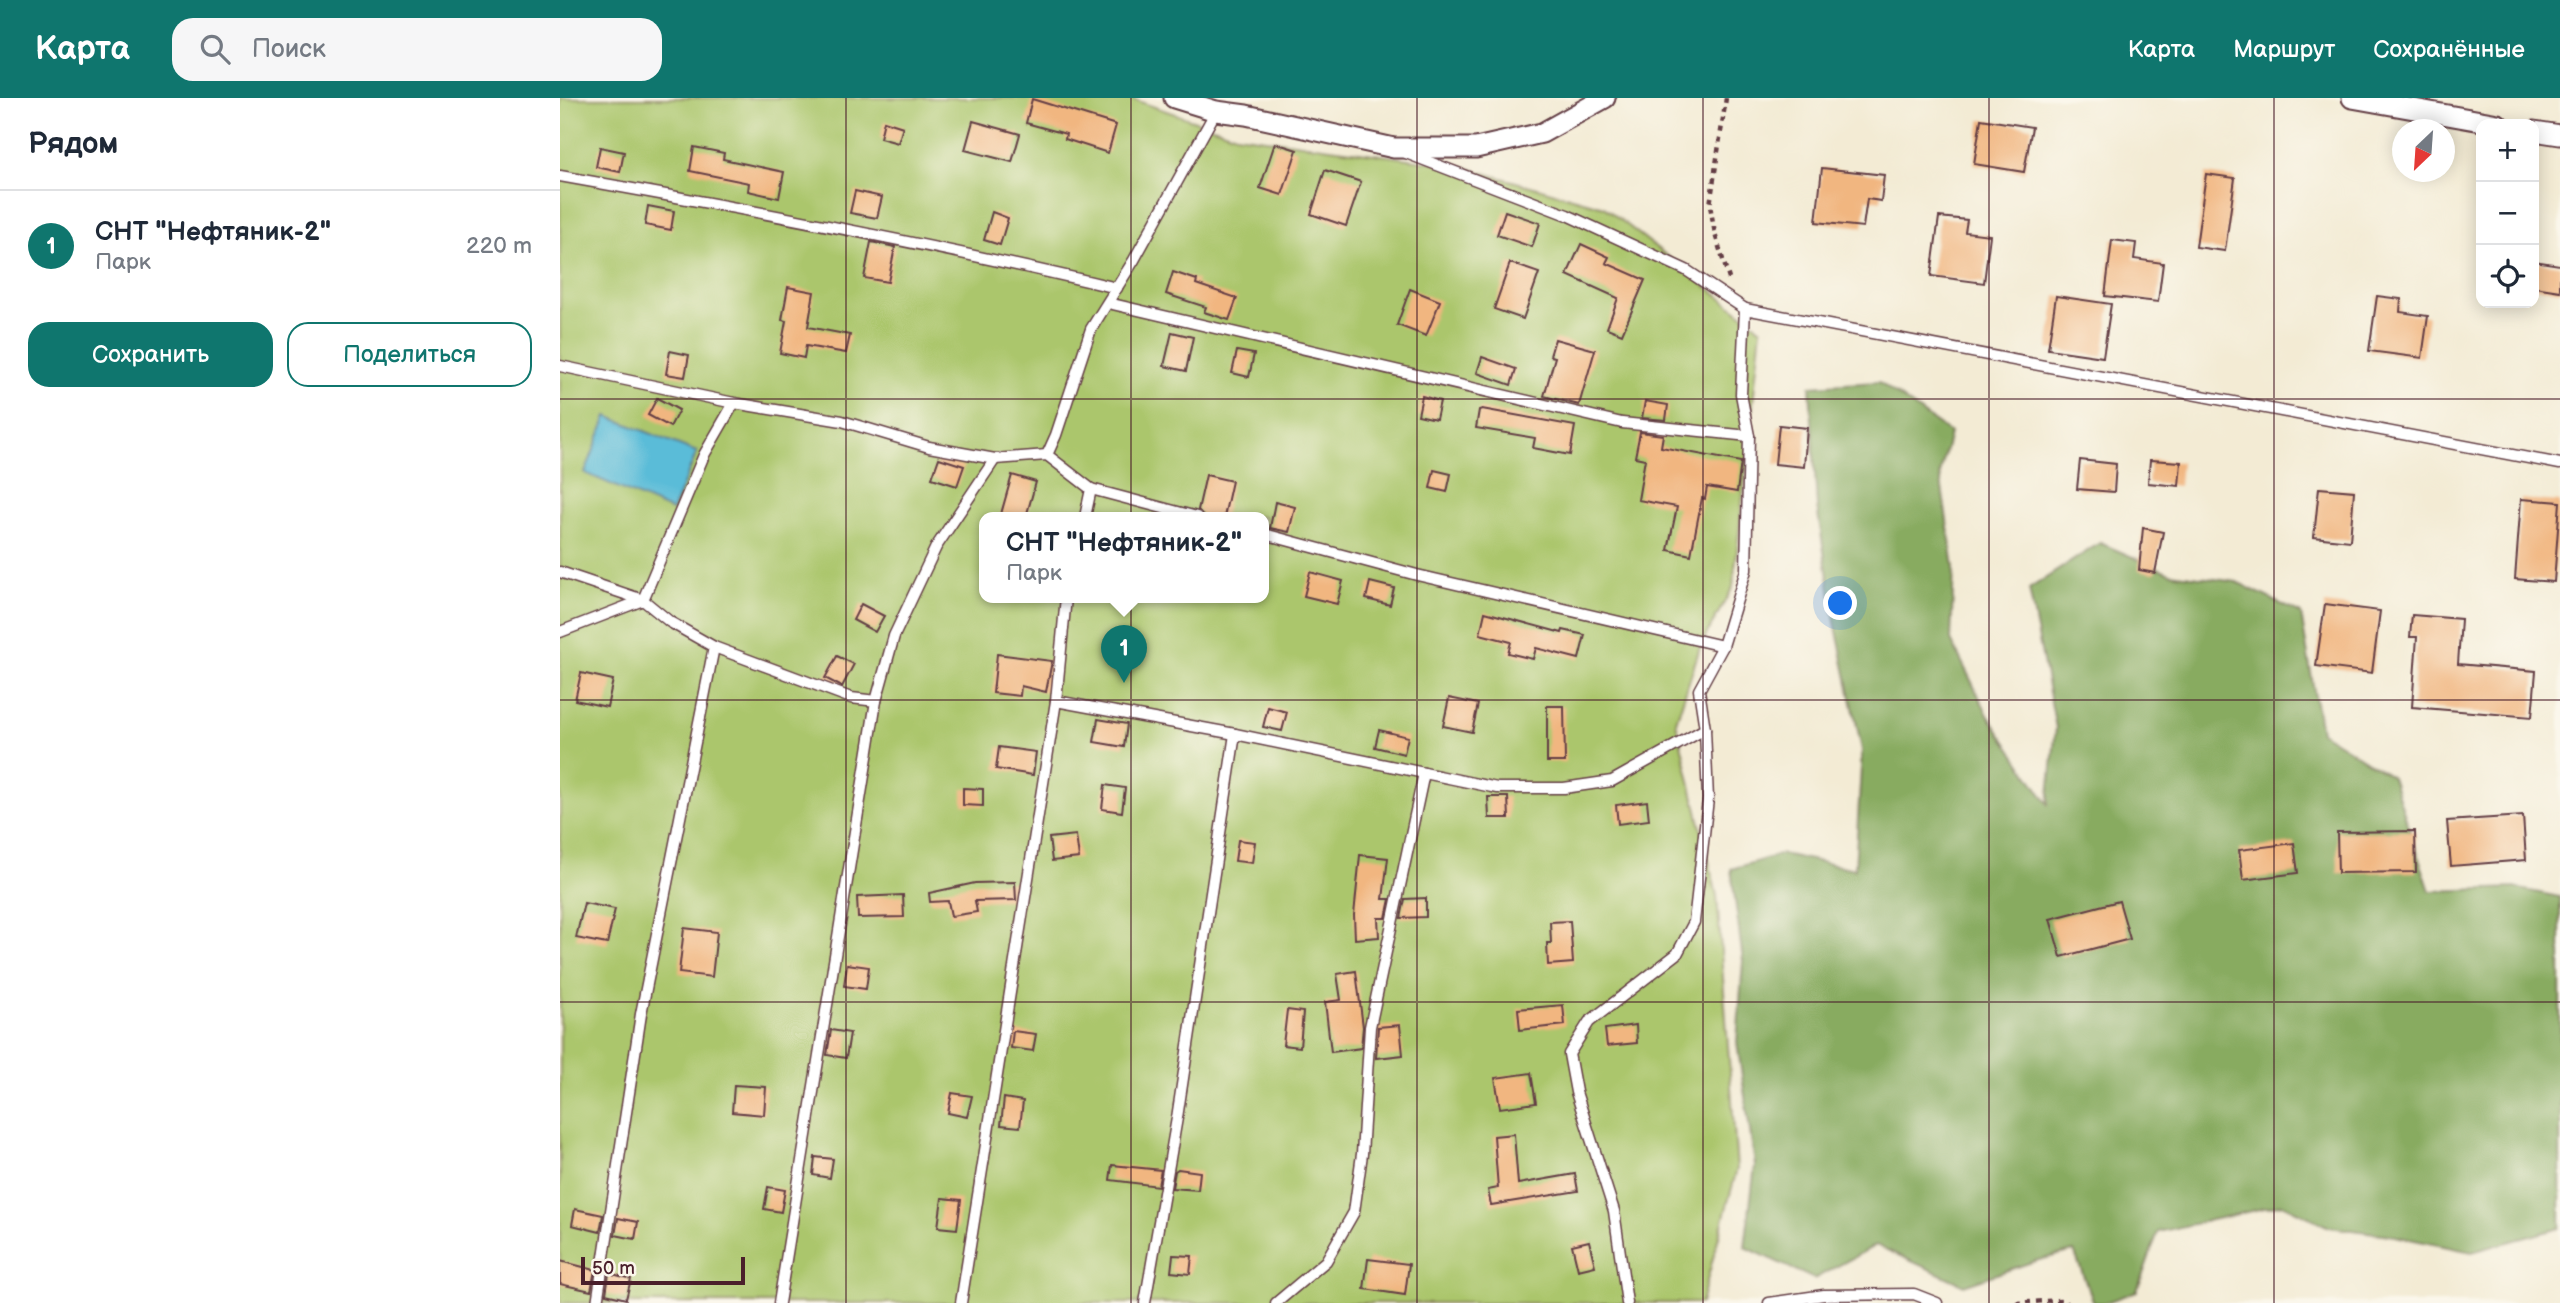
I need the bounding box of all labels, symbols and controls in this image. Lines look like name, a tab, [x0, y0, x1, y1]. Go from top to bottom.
search box	[172, 18, 662, 81]
text: Карта	[35, 29, 130, 69]
icon: search	[196, 30, 234, 68]
text: Поиск	[252, 34, 326, 65]
text: Карта	[2128, 35, 2195, 64]
text: Маршрут	[2233, 35, 2335, 64]
text: Сохранённые	[2373, 35, 2525, 64]
north arrow	[2392, 119, 2455, 182]
map controls	[2476, 119, 2539, 308]
button: +	[2476, 119, 2539, 182]
text: Рядом	[28, 126, 118, 162]
button: −	[2476, 182, 2539, 245]
text: СНТ "Нефтяник-2"	[95, 217, 331, 248]
text: 1	[46, 232, 56, 260]
text: 220 m	[466, 232, 532, 260]
button: locate	[2476, 245, 2539, 308]
text: Парк	[95, 248, 151, 276]
button: Сохранить	[28, 322, 273, 387]
button: Поделиться	[287, 322, 532, 387]
popup	[979, 512, 1269, 603]
text: СНТ "Нефтяник-2"	[1006, 528, 1242, 559]
text: Парк	[1006, 559, 1062, 587]
your location	[1823, 586, 1857, 620]
pin: 1	[1101, 625, 1147, 683]
scale bar	[581, 1254, 746, 1286]
text: 50 m	[592, 1257, 635, 1280]

